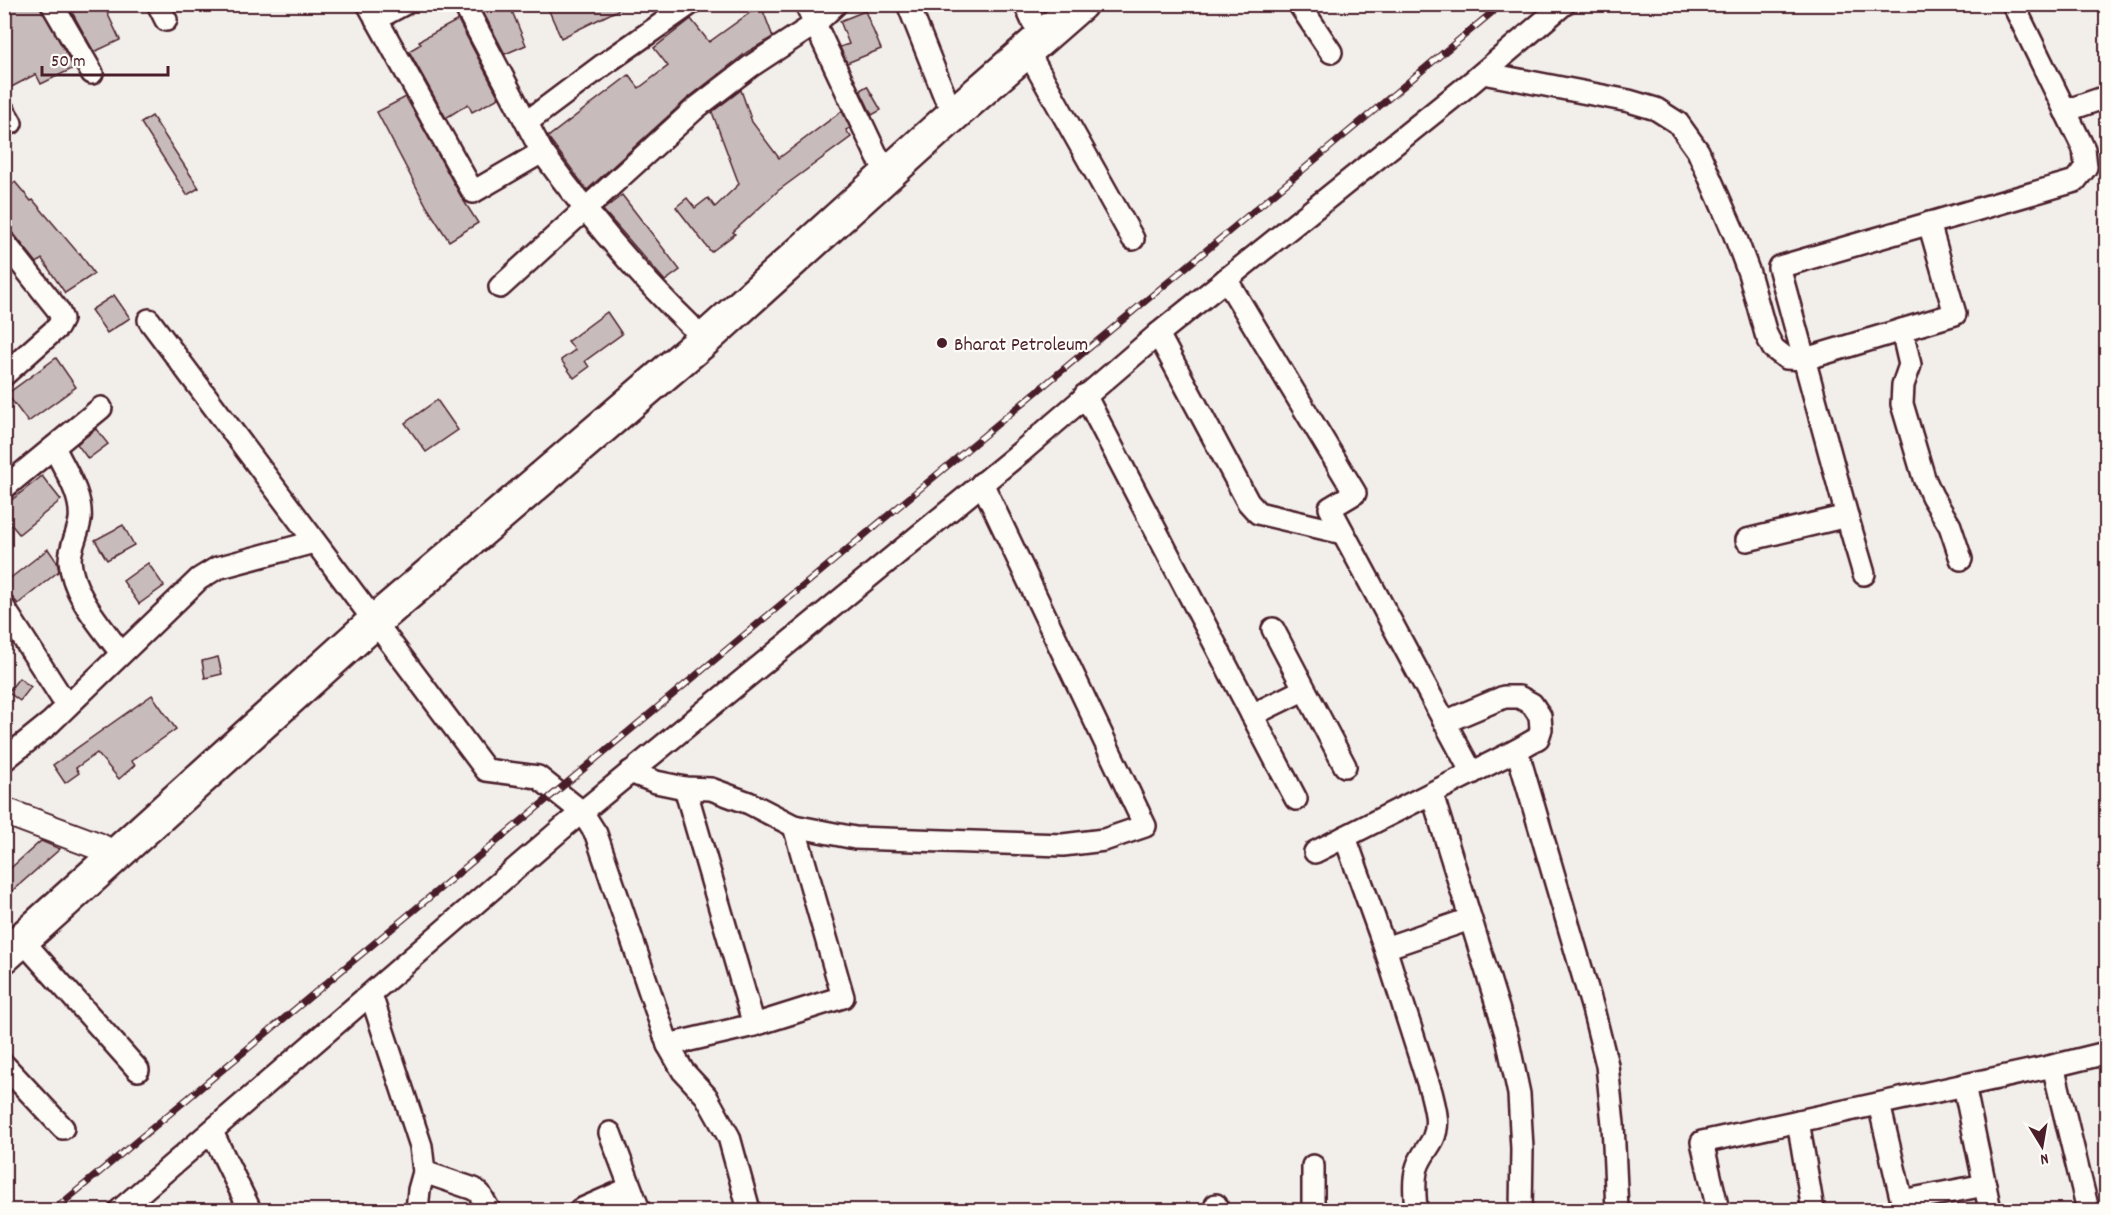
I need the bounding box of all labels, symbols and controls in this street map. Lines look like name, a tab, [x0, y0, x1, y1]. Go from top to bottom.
scale bar	[42, 39, 168, 77]
text: 50 m	[51, 50, 86, 75]
place label: Bharat Petroleum	[954, 332, 1088, 360]
marker: Bharat Petroleum	[935, 336, 949, 350]
north arrow	[2012, 1116, 2072, 1176]
text: N	[2038, 1146, 2050, 1170]

